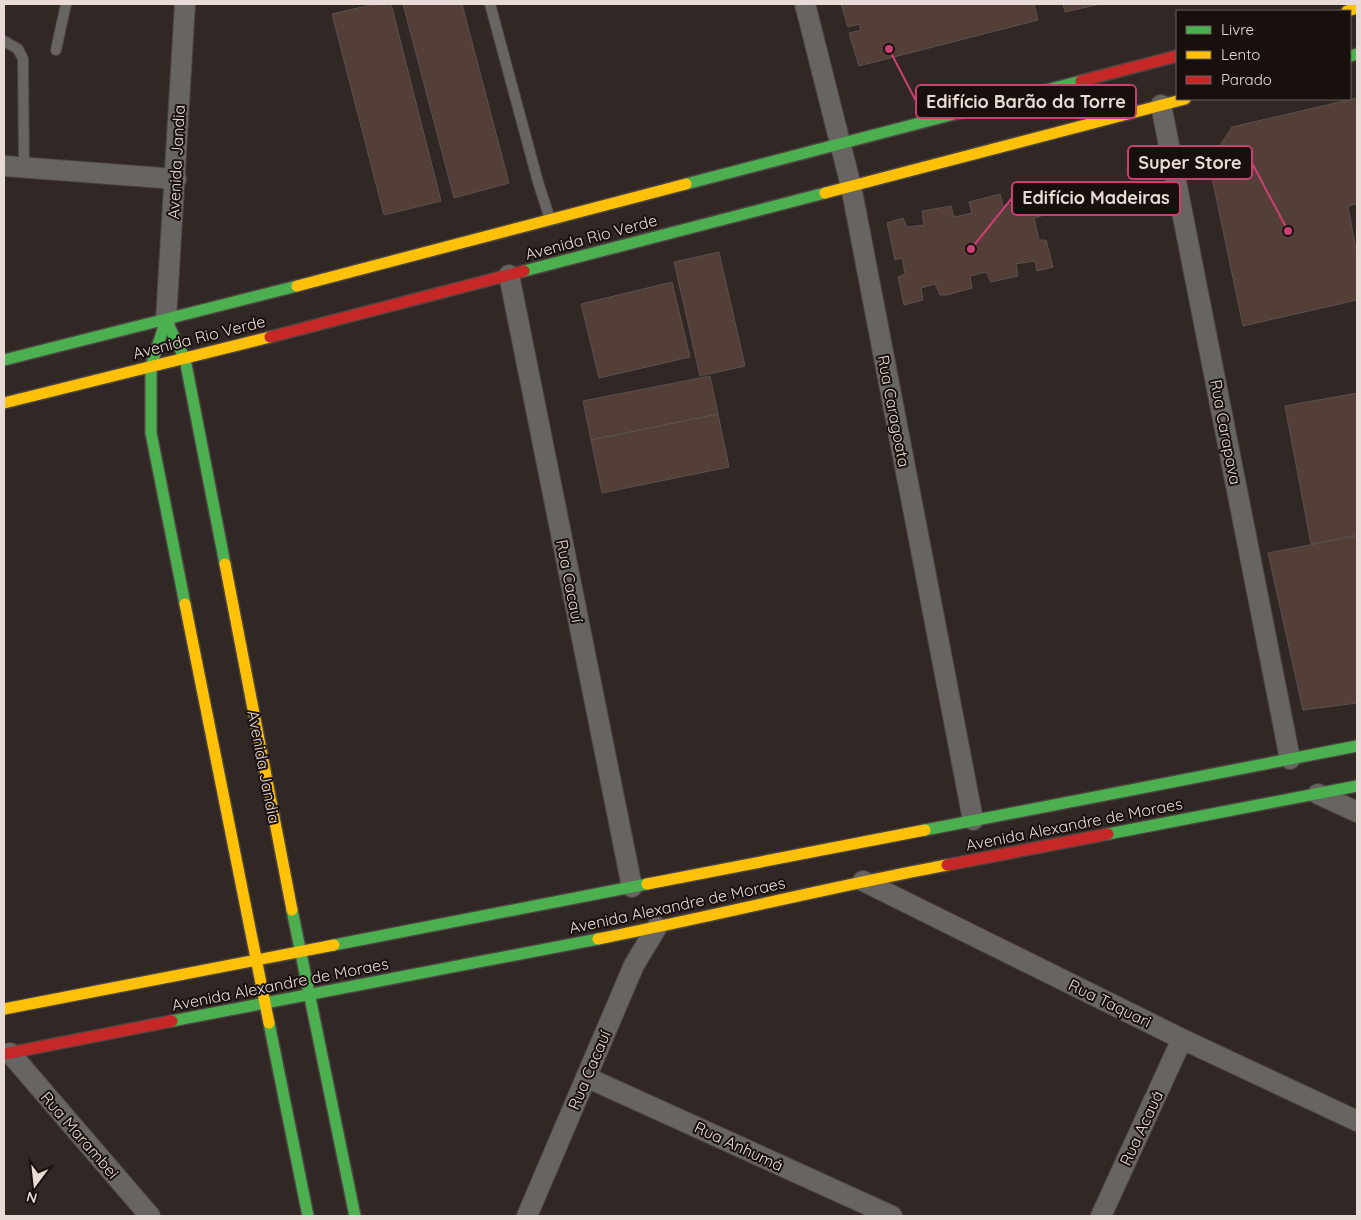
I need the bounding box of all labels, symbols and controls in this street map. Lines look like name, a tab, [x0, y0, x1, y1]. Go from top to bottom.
legend	[1176, 10, 1351, 100]
text: Livre	[1221, 20, 1254, 39]
text: Lento	[1221, 45, 1260, 64]
text: Parado	[1221, 70, 1272, 89]
callout: Edifício Barão da Torre	[916, 85, 1136, 118]
text: Edifício Barão da Torre	[926, 90, 1126, 113]
street label: Avenida Jandia	[163, 104, 189, 220]
callout: Super Store	[1128, 146, 1252, 179]
text: Super Store	[1138, 151, 1242, 174]
callout: Edifício Madeiras	[1012, 182, 1180, 215]
text: Edifício Madeiras	[1022, 186, 1170, 209]
street label: Avenida Rio Verde	[523, 210, 659, 264]
street label: Avenida Rio Verde	[131, 311, 267, 363]
street label: Rua Caragoata	[873, 353, 915, 469]
street label: Rua Carapava	[1206, 378, 1246, 486]
street label: Rua Cacauí	[552, 538, 588, 625]
street label: Avenida Jandia	[243, 709, 285, 825]
street label: Avenida Alexandre de Moraes	[964, 793, 1184, 855]
street label: Avenida Alexandre de Moraes	[567, 872, 787, 938]
street label: Avenida Alexandre de Moraes	[170, 953, 390, 1015]
street label: Rua Taquari	[1065, 974, 1155, 1032]
street label: Rua Cacauí	[563, 1027, 615, 1113]
street label: Rua Marambei	[37, 1087, 123, 1183]
street label: Rua Acauá	[1115, 1087, 1167, 1169]
street label: Rua Anhumá	[691, 1117, 787, 1175]
north arrow	[10, 1160, 60, 1210]
text: N	[24, 1188, 39, 1208]

